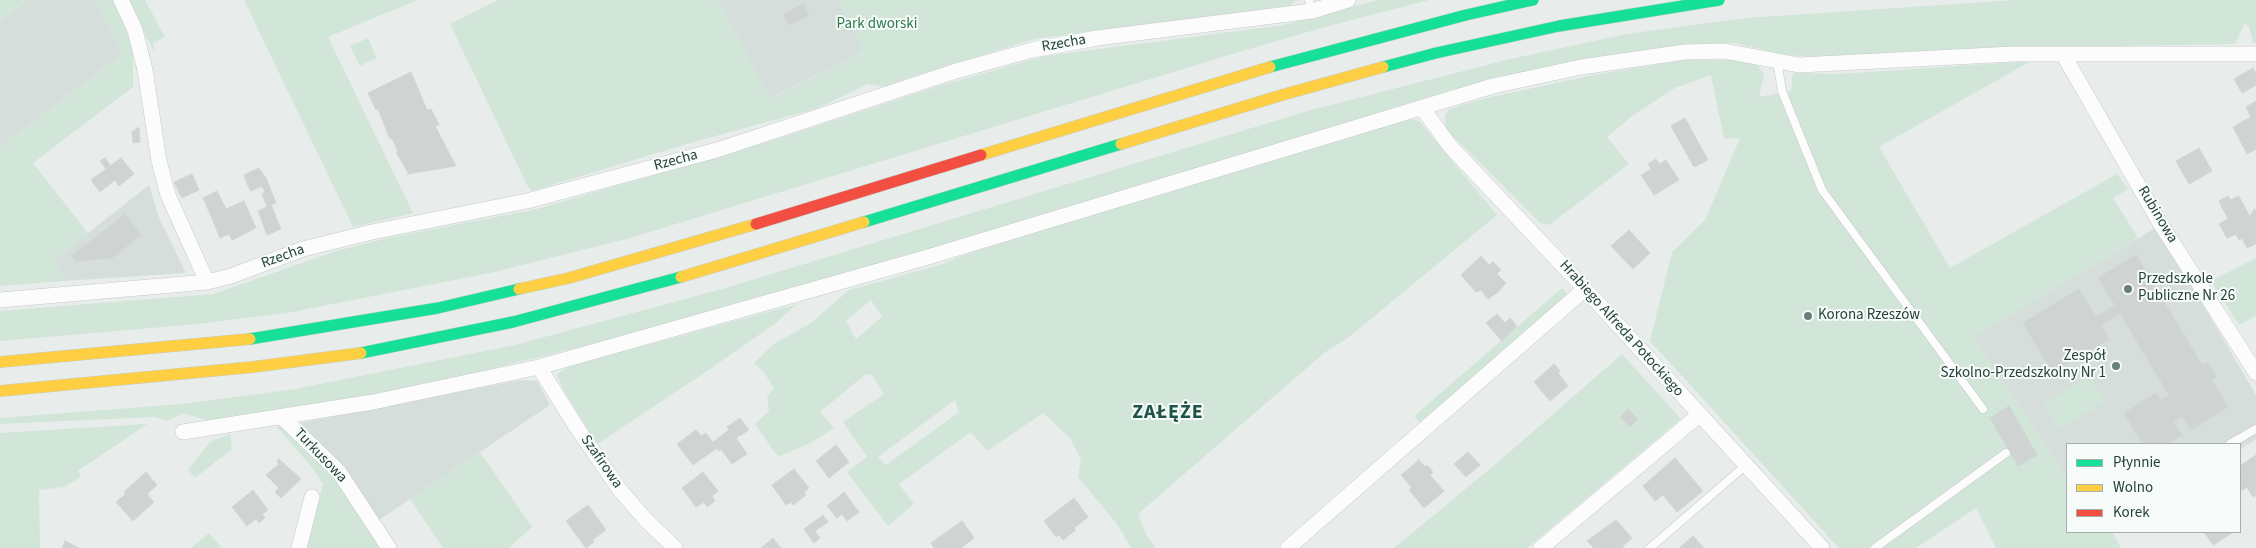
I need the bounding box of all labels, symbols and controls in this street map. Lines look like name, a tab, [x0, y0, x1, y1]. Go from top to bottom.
park label: Park dworski	[837, 16, 917, 34]
street label: Rzecha	[1040, 31, 1088, 57]
street label: Rzecha	[652, 147, 700, 175]
street label: Rubinowa	[2133, 183, 2181, 247]
street label: Rzecha	[259, 241, 307, 273]
street label: Hrabiego Alfreda Potockiego	[1555, 257, 1687, 401]
place label: Przedszkole Publiczne Nr 26	[2138, 271, 2235, 306]
marker: Przedszkole Publiczne Nr 26	[2122, 283, 2134, 295]
place label: Korona Rzeszów	[1818, 307, 1920, 325]
marker: Korona Rzeszów	[1802, 310, 1814, 322]
place label: Zespół Szkolno-Przedszkolny Nr 1	[1940, 348, 2106, 383]
marker: Zespół Szkolno-Przedszkolny Nr 1	[2110, 360, 2122, 372]
district label: ZAŁĘŻE	[1131, 402, 1205, 426]
street label: Turkusowa	[290, 425, 350, 487]
street label: Szafirowa	[576, 432, 626, 492]
legend	[2066, 443, 2241, 533]
text: Płynnie	[2113, 452, 2161, 473]
text: Wolno	[2113, 477, 2153, 498]
text: Korek	[2113, 502, 2150, 523]

